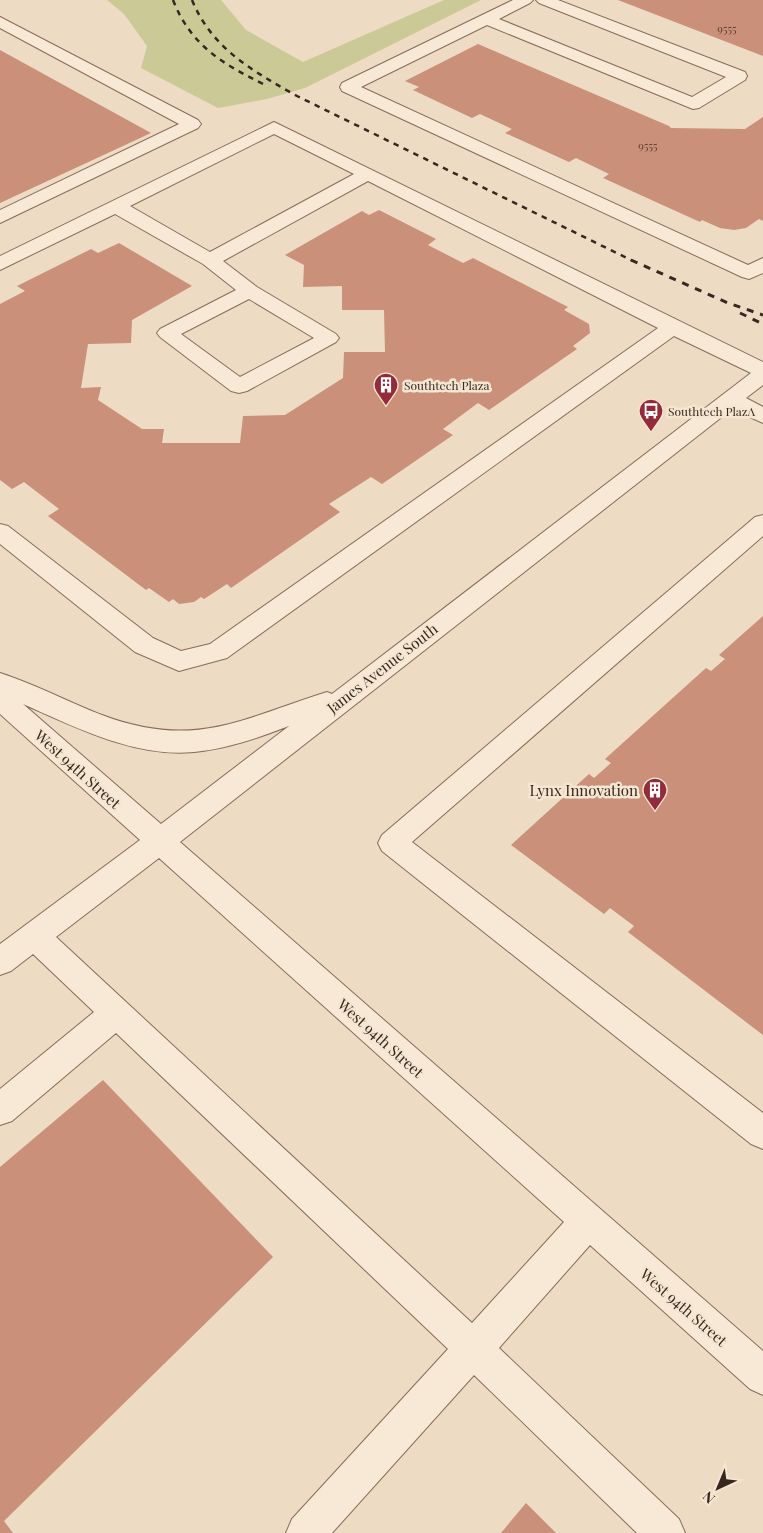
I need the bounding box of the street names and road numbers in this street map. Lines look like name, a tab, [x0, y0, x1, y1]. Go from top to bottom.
street label: James Avenue South	[322, 618, 442, 718]
street label: West 94th Street	[30, 724, 126, 813]
street label: West 94th Street	[333, 993, 429, 1082]
street label: West 94th Street	[636, 1263, 732, 1351]

